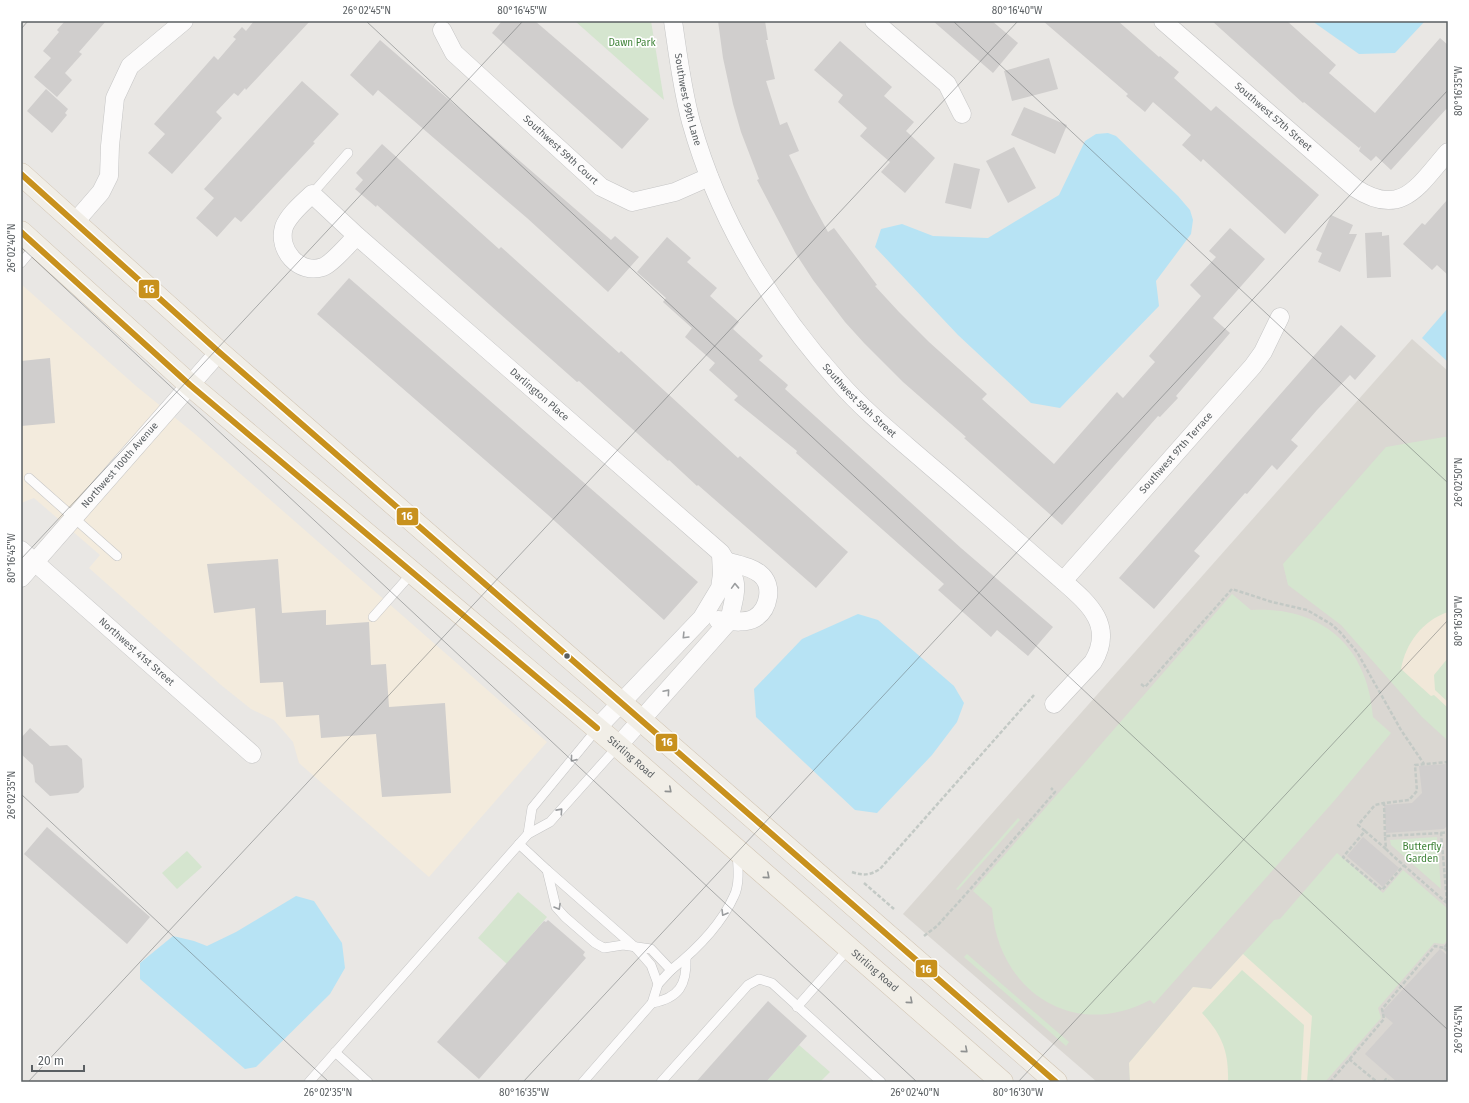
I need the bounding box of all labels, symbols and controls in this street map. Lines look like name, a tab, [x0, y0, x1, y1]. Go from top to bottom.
text: 26°02'45"N	[343, 5, 391, 17]
text: 80°16'45"W	[497, 5, 548, 17]
text: 80°16'40"W	[992, 5, 1043, 17]
park label: Dawn Park	[608, 37, 656, 49]
street label: Southwest 99th Lane	[672, 53, 704, 147]
text: 80°16'35"W	[1453, 65, 1465, 116]
street label: Southwest 57th Street	[1232, 80, 1315, 154]
street label: Southwest 59th Court	[521, 113, 601, 187]
text: 26°02'40"N	[6, 223, 18, 273]
line badge: 16	[138, 279, 160, 299]
text: 16	[143, 283, 155, 296]
street label: Southwest 59th Street	[820, 361, 899, 440]
street label: Darlington Place	[507, 366, 571, 424]
street label: Southwest 97th Terrace	[1137, 410, 1215, 496]
street label: Northwest 100th Avenue	[79, 420, 161, 511]
text: 26°02'50"N	[1453, 457, 1465, 507]
line badge: 16	[396, 507, 419, 526]
text: 16	[401, 510, 413, 523]
text: 80°16'45"W	[6, 532, 18, 583]
one-way arrow	[731, 583, 739, 589]
text: 80°16'30"W	[1453, 595, 1465, 646]
street label: Northwest 41st Street	[96, 615, 177, 689]
one-way arrow	[682, 631, 690, 639]
unlabelled marker	[562, 651, 572, 661]
one-way arrow	[662, 689, 670, 697]
line badge: 16	[655, 733, 678, 752]
street label: Stirling Road	[605, 734, 657, 781]
text: 16	[661, 736, 673, 749]
one-way arrow	[570, 754, 577, 761]
text: 26°02'35"N	[6, 771, 18, 819]
one-way arrow	[664, 786, 671, 793]
one-way arrow	[555, 808, 562, 816]
park label: Butterfly Garden	[1402, 841, 1442, 865]
one-way arrow	[762, 871, 770, 878]
one-way arrow	[554, 903, 561, 910]
one-way arrow	[721, 909, 728, 916]
street label: Stirling Road	[849, 947, 901, 994]
line badge: 16	[915, 959, 938, 978]
text: 16	[920, 963, 932, 976]
one-way arrow	[905, 997, 913, 1004]
text: 26°02'45"N	[1453, 1005, 1465, 1053]
one-way arrow	[960, 1045, 968, 1052]
scale bar	[32, 1047, 84, 1073]
text: 20 m	[38, 1054, 64, 1068]
text: 26°02'35"N	[304, 1087, 352, 1099]
text: 80°16'35"W	[499, 1087, 550, 1099]
text: 26°02'40"N	[890, 1087, 940, 1099]
text: 80°16'30"W	[993, 1087, 1044, 1099]

